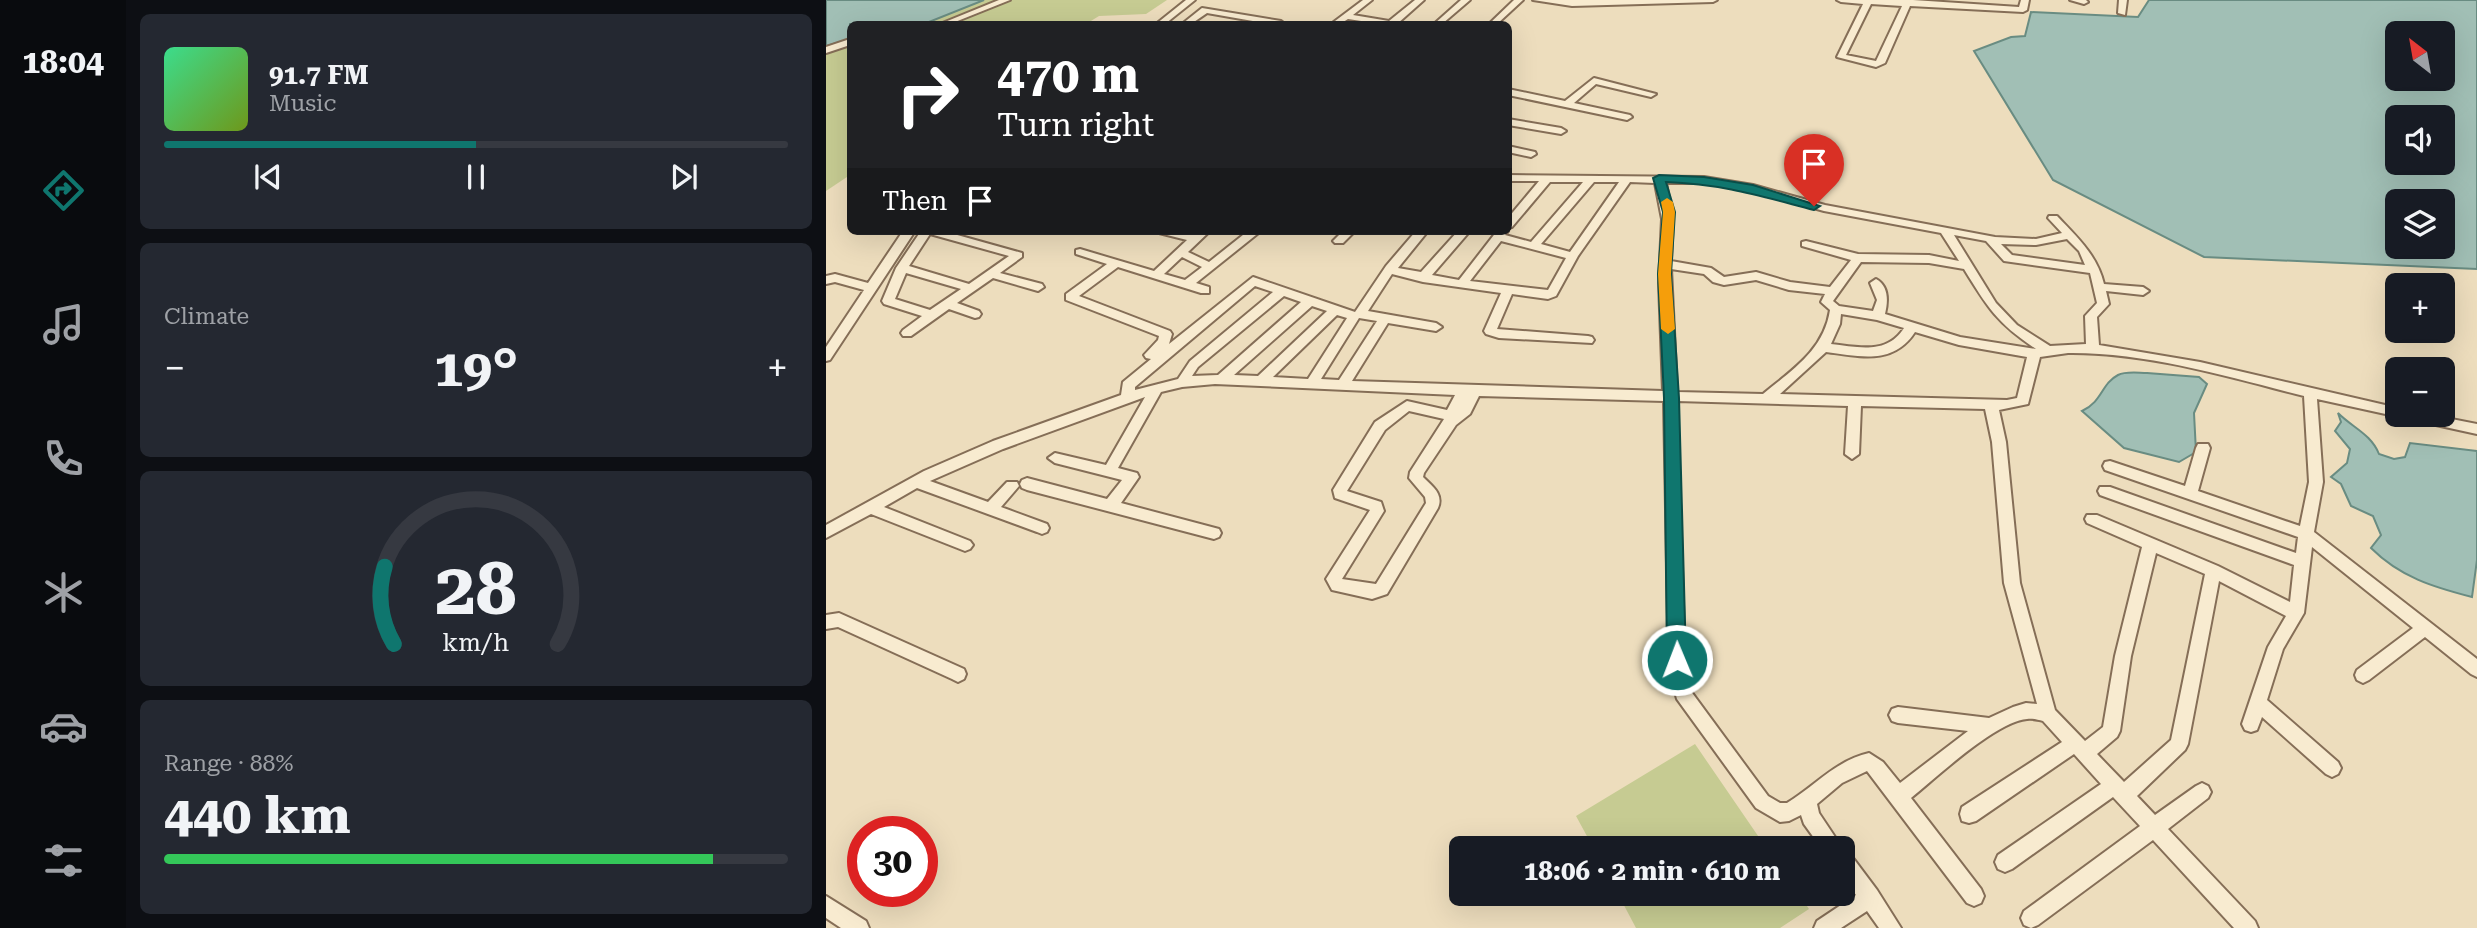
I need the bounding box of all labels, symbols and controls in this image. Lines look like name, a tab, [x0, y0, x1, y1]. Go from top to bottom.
north arrow	[2385, 21, 2455, 91]
map controls	[2385, 21, 2455, 427]
text: 18:04	[22, 43, 104, 81]
text: 470 m	[997, 47, 1139, 104]
icon: right	[882, 49, 973, 140]
text: 91.7 FM	[269, 60, 369, 90]
text: Music	[269, 90, 336, 117]
button: sound	[2385, 105, 2455, 175]
text: Turn right	[997, 106, 1154, 144]
pin	[1784, 134, 1844, 206]
icon: arrive	[1795, 145, 1833, 183]
icon: previous	[249, 158, 287, 196]
icon: pause	[457, 158, 495, 196]
icon: next	[665, 158, 703, 196]
icon: directions	[39, 166, 88, 215]
icon: arrive	[961, 182, 999, 220]
text: Then	[882, 186, 947, 216]
button: layers	[2385, 189, 2455, 259]
button: +	[2385, 273, 2455, 343]
icon: music	[39, 300, 88, 349]
text: Climate	[164, 303, 249, 330]
text: 19°	[434, 338, 518, 399]
text: −	[164, 346, 185, 390]
text: +	[767, 346, 788, 390]
button: −	[2385, 357, 2455, 427]
icon: phone	[39, 434, 88, 483]
text: 28	[435, 548, 517, 633]
icon: climate	[39, 568, 88, 617]
position arrow	[1640, 623, 1714, 697]
text: km/h	[443, 628, 509, 657]
icon: car	[39, 702, 88, 751]
text: Range · 88%	[164, 750, 293, 777]
text: 440 km	[164, 785, 351, 846]
speed limit sign: 30	[847, 816, 938, 907]
icon: filters	[39, 836, 88, 885]
text: 18:06 · 2 min · 610 m	[1524, 856, 1780, 886]

